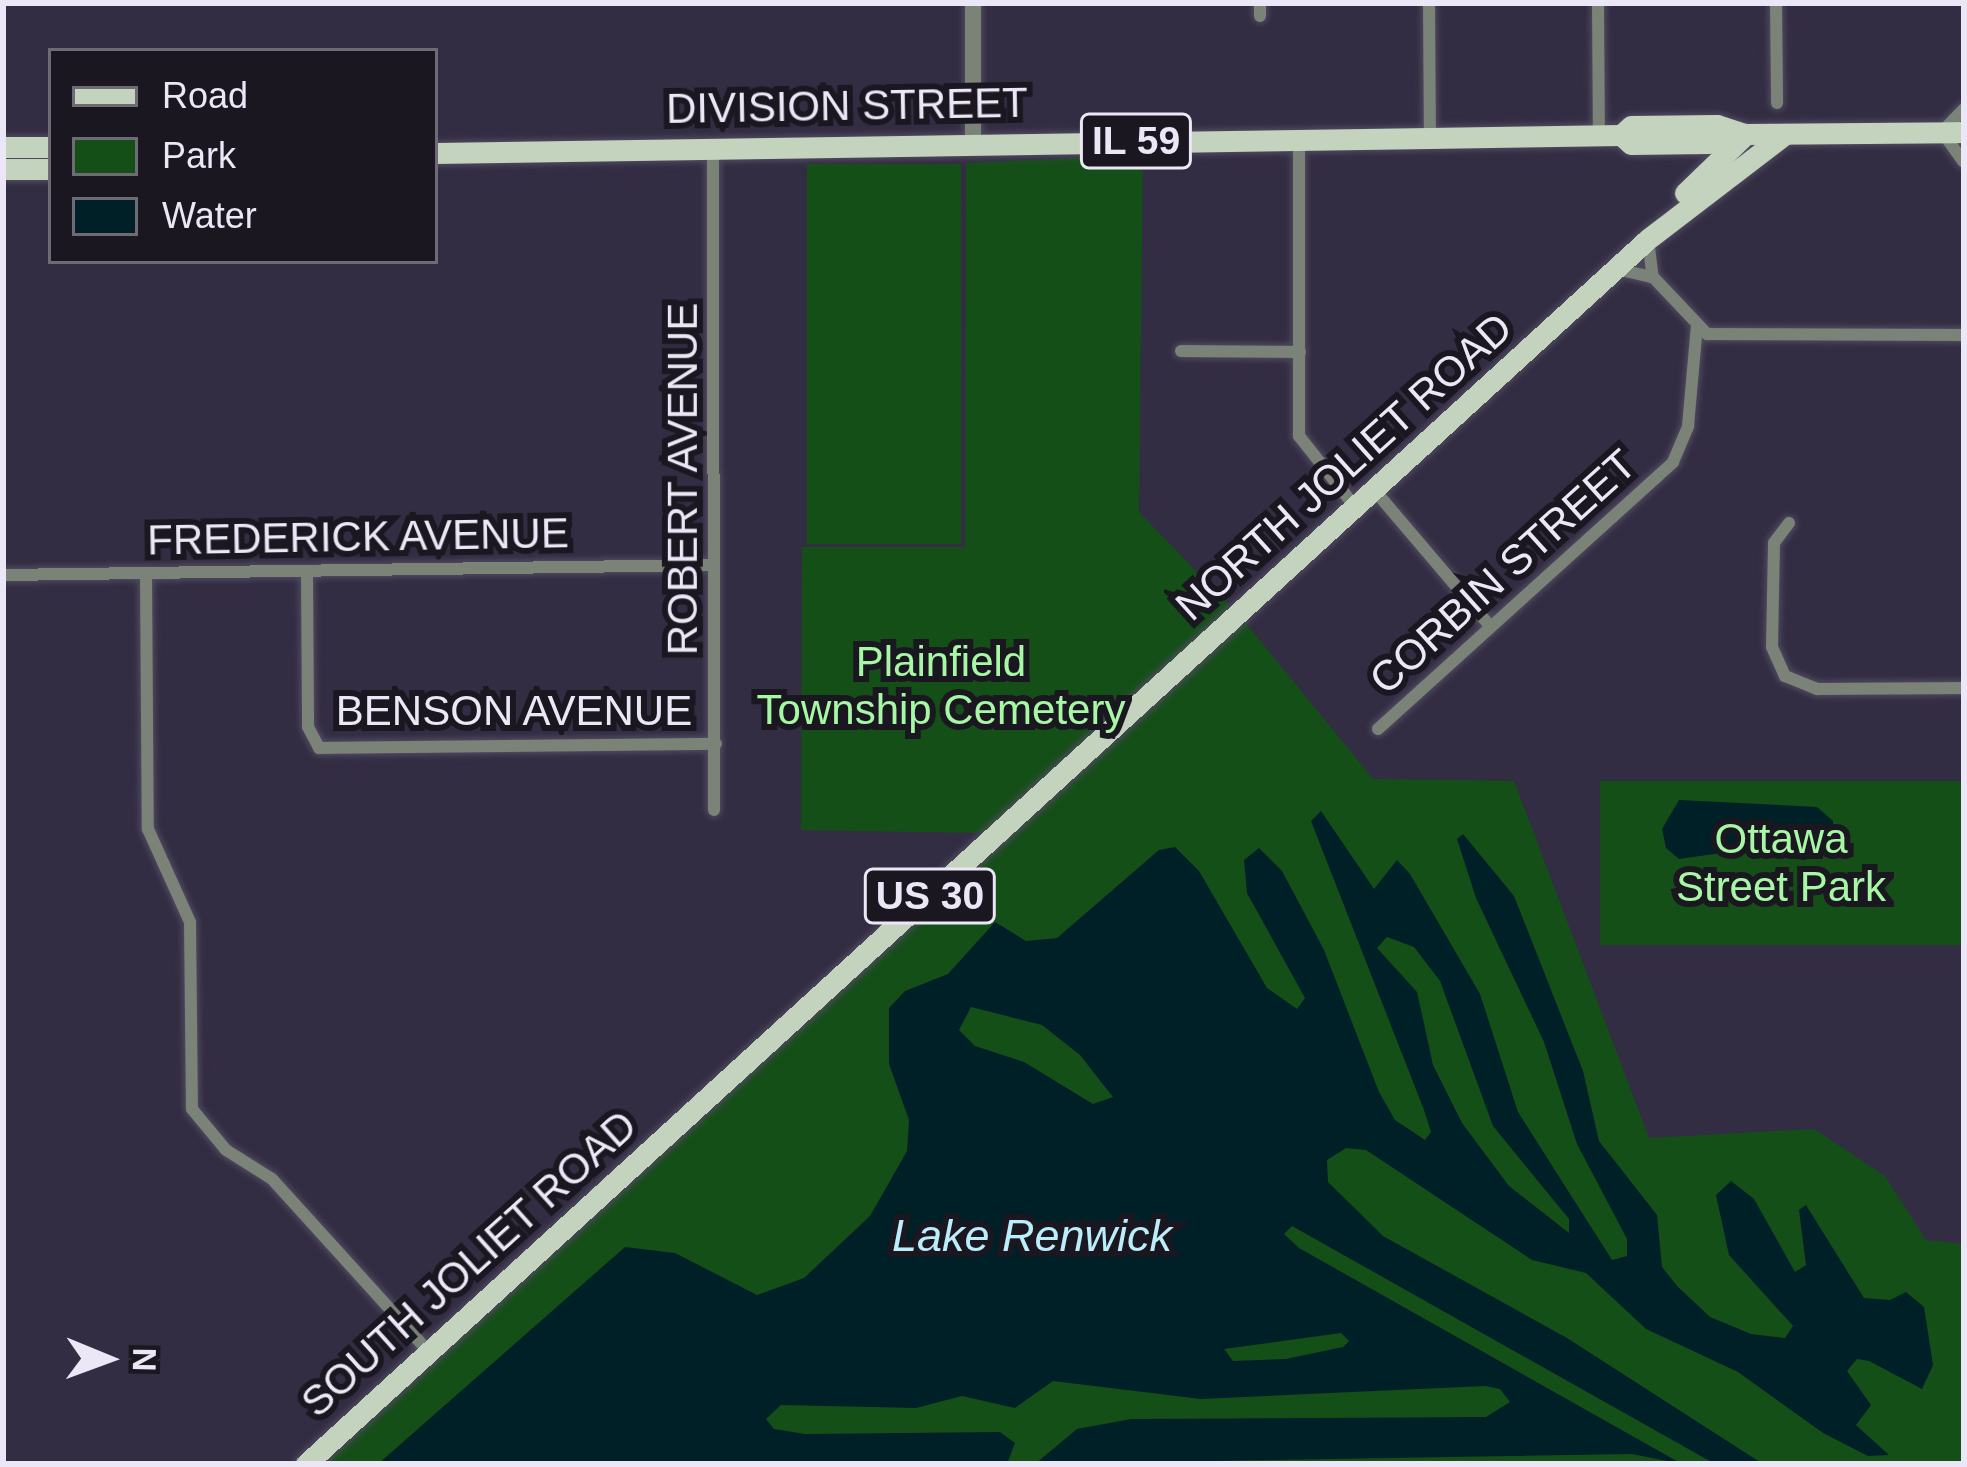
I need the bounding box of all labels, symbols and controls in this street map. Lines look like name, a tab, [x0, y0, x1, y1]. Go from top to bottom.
legend	[48, 48, 438, 264]
text: Road	[162, 75, 248, 116]
street label: DIVISION STREET	[666, 78, 1028, 134]
road number: IL 59	[1079, 108, 1193, 174]
text: Park	[162, 135, 236, 176]
text: Water	[162, 195, 257, 236]
street label: ROBERT AVENUE	[658, 301, 708, 657]
street label: NORTH JOLIET ROAD	[1165, 303, 1523, 631]
street label: CORBIN STREET	[1360, 439, 1646, 705]
street label: FREDERICK AVENUE	[146, 508, 570, 566]
park label: Plainfield Township Cemetery	[757, 637, 1125, 736]
street label: BENSON AVENUE	[335, 686, 693, 736]
park label: Ottawa Street Park	[1676, 814, 1886, 912]
road number: US 30	[861, 863, 999, 929]
street label: SOUTH JOLIET ROAD	[291, 1100, 647, 1428]
water label: Lake Renwick	[892, 1209, 1172, 1263]
north arrow	[48, 1299, 168, 1419]
text: N	[126, 1347, 163, 1372]

